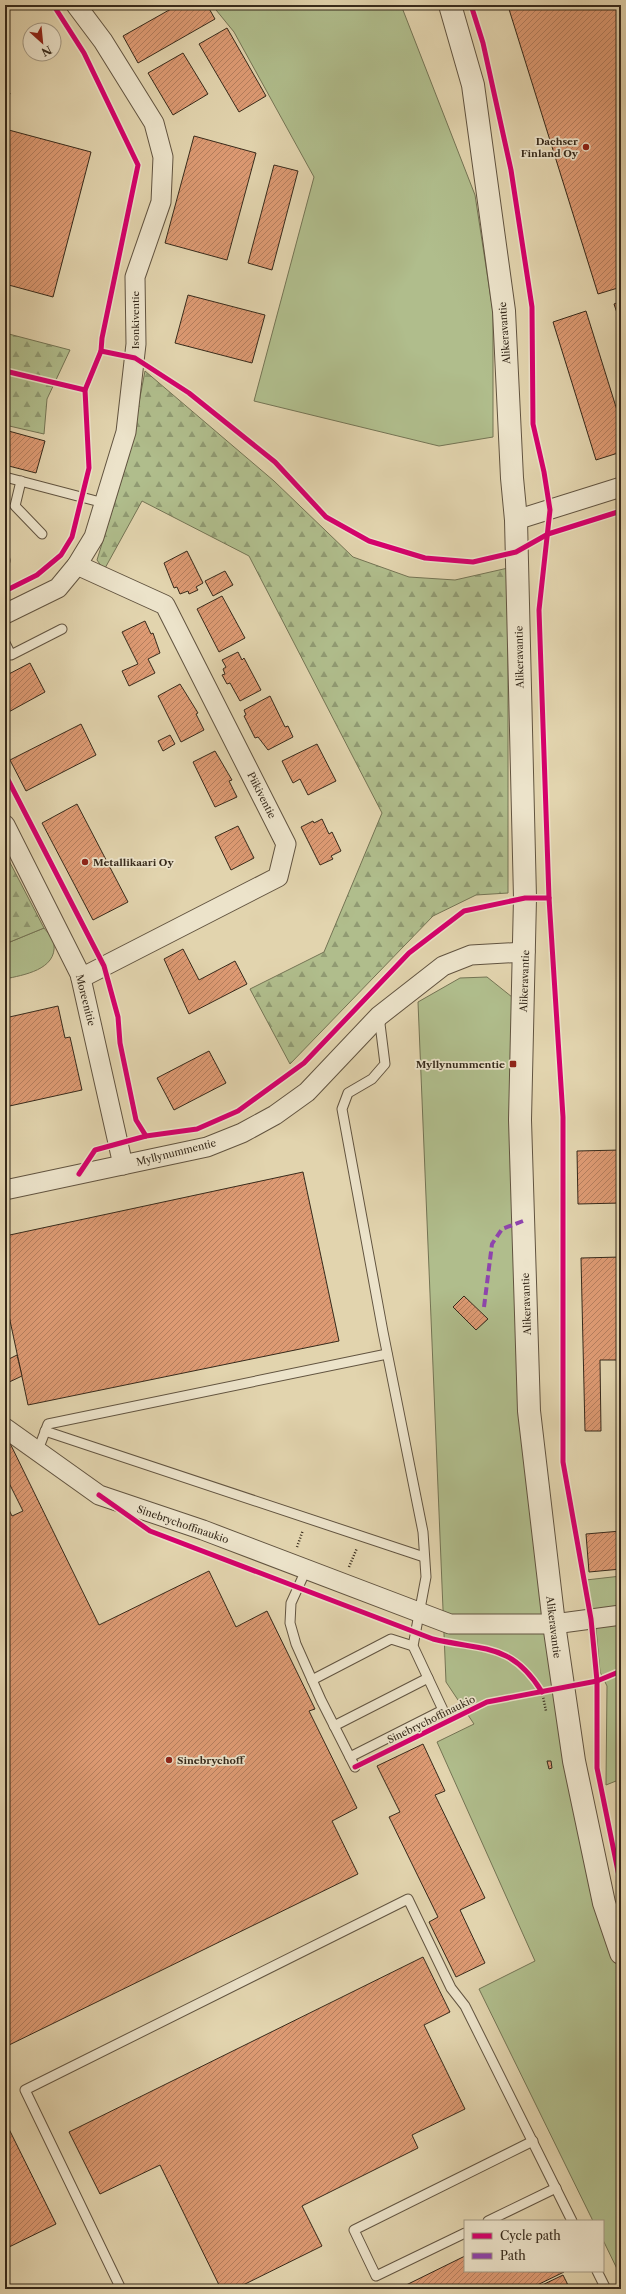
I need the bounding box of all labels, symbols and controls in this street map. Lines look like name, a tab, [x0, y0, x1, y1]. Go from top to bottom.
north arrow	[22, 22, 62, 62]
text: N	[39, 43, 54, 60]
place label: Dachser Finland Oy	[521, 135, 579, 160]
marker: Dachser Finland Oy	[581, 142, 591, 152]
street label: Isonkiventie	[129, 290, 142, 349]
street label: Alikeravantie	[496, 301, 513, 366]
street label: Alikeravantie	[512, 625, 527, 689]
street label: Piikiventie	[244, 770, 279, 821]
place label: Metallikaari Oy	[93, 856, 174, 869]
marker: Metallikaari Oy	[80, 857, 90, 867]
street label: Alikeravantie	[517, 949, 532, 1013]
street label: Moreenitie	[73, 973, 98, 1028]
place label: Myllynummentie	[416, 1058, 505, 1071]
marker: Myllynummentie	[508, 1059, 518, 1069]
street label: Myllynummentie	[135, 1136, 218, 1169]
street label: Alikeravantie	[519, 1272, 534, 1336]
street label: Sinebrychoffinaukio	[135, 1503, 230, 1546]
street label: Alikeravantie	[543, 1594, 564, 1659]
street label: Sinebrychoffinaukio	[385, 1692, 477, 1746]
place label: Sinebrychoff	[177, 1754, 246, 1767]
marker: Sinebrychoff	[164, 1755, 174, 1765]
legend	[464, 2220, 604, 2272]
text: Cycle path	[500, 2228, 561, 2243]
text: Path	[500, 2248, 526, 2263]

